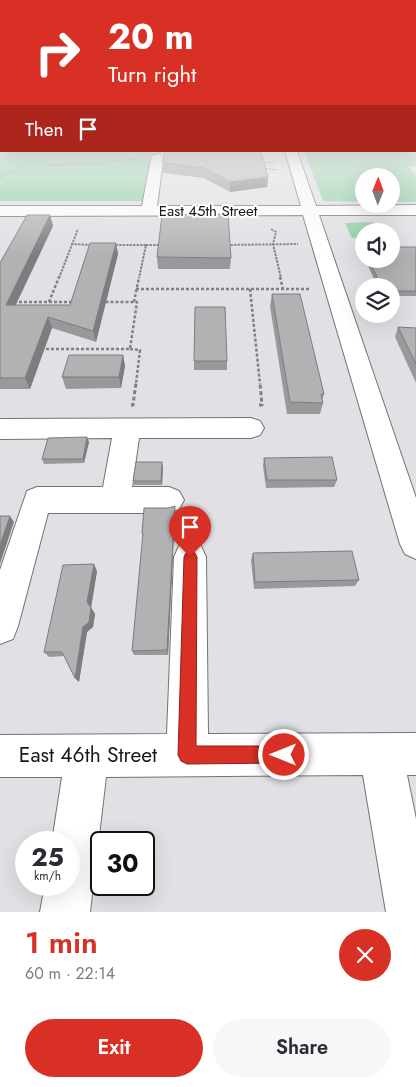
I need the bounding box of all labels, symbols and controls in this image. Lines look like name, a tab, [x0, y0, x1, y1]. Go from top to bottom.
text: 20 m	[108, 12, 193, 62]
icon: right	[25, 20, 90, 85]
text: Turn right	[108, 58, 196, 90]
icon: arrive	[74, 115, 102, 143]
text: Then	[25, 116, 64, 143]
north arrow	[355, 168, 400, 212]
map controls	[355, 168, 400, 323]
street label: East 45th Street	[159, 200, 258, 222]
button: sound	[355, 223, 400, 268]
button: layers	[355, 278, 400, 323]
pin	[169, 506, 211, 557]
icon: arrive	[176, 513, 204, 541]
position arrow	[257, 728, 309, 780]
street label: East 46th Street	[19, 740, 157, 770]
speed limit sign: 30	[90, 831, 155, 896]
text: 25	[31, 839, 64, 875]
text: km/h	[34, 867, 61, 885]
text: 1 min	[25, 921, 98, 964]
button: close	[339, 929, 391, 981]
text: 60 m · 22:14	[25, 962, 115, 985]
button: Exit	[25, 1019, 203, 1077]
button: Share	[213, 1019, 391, 1077]

